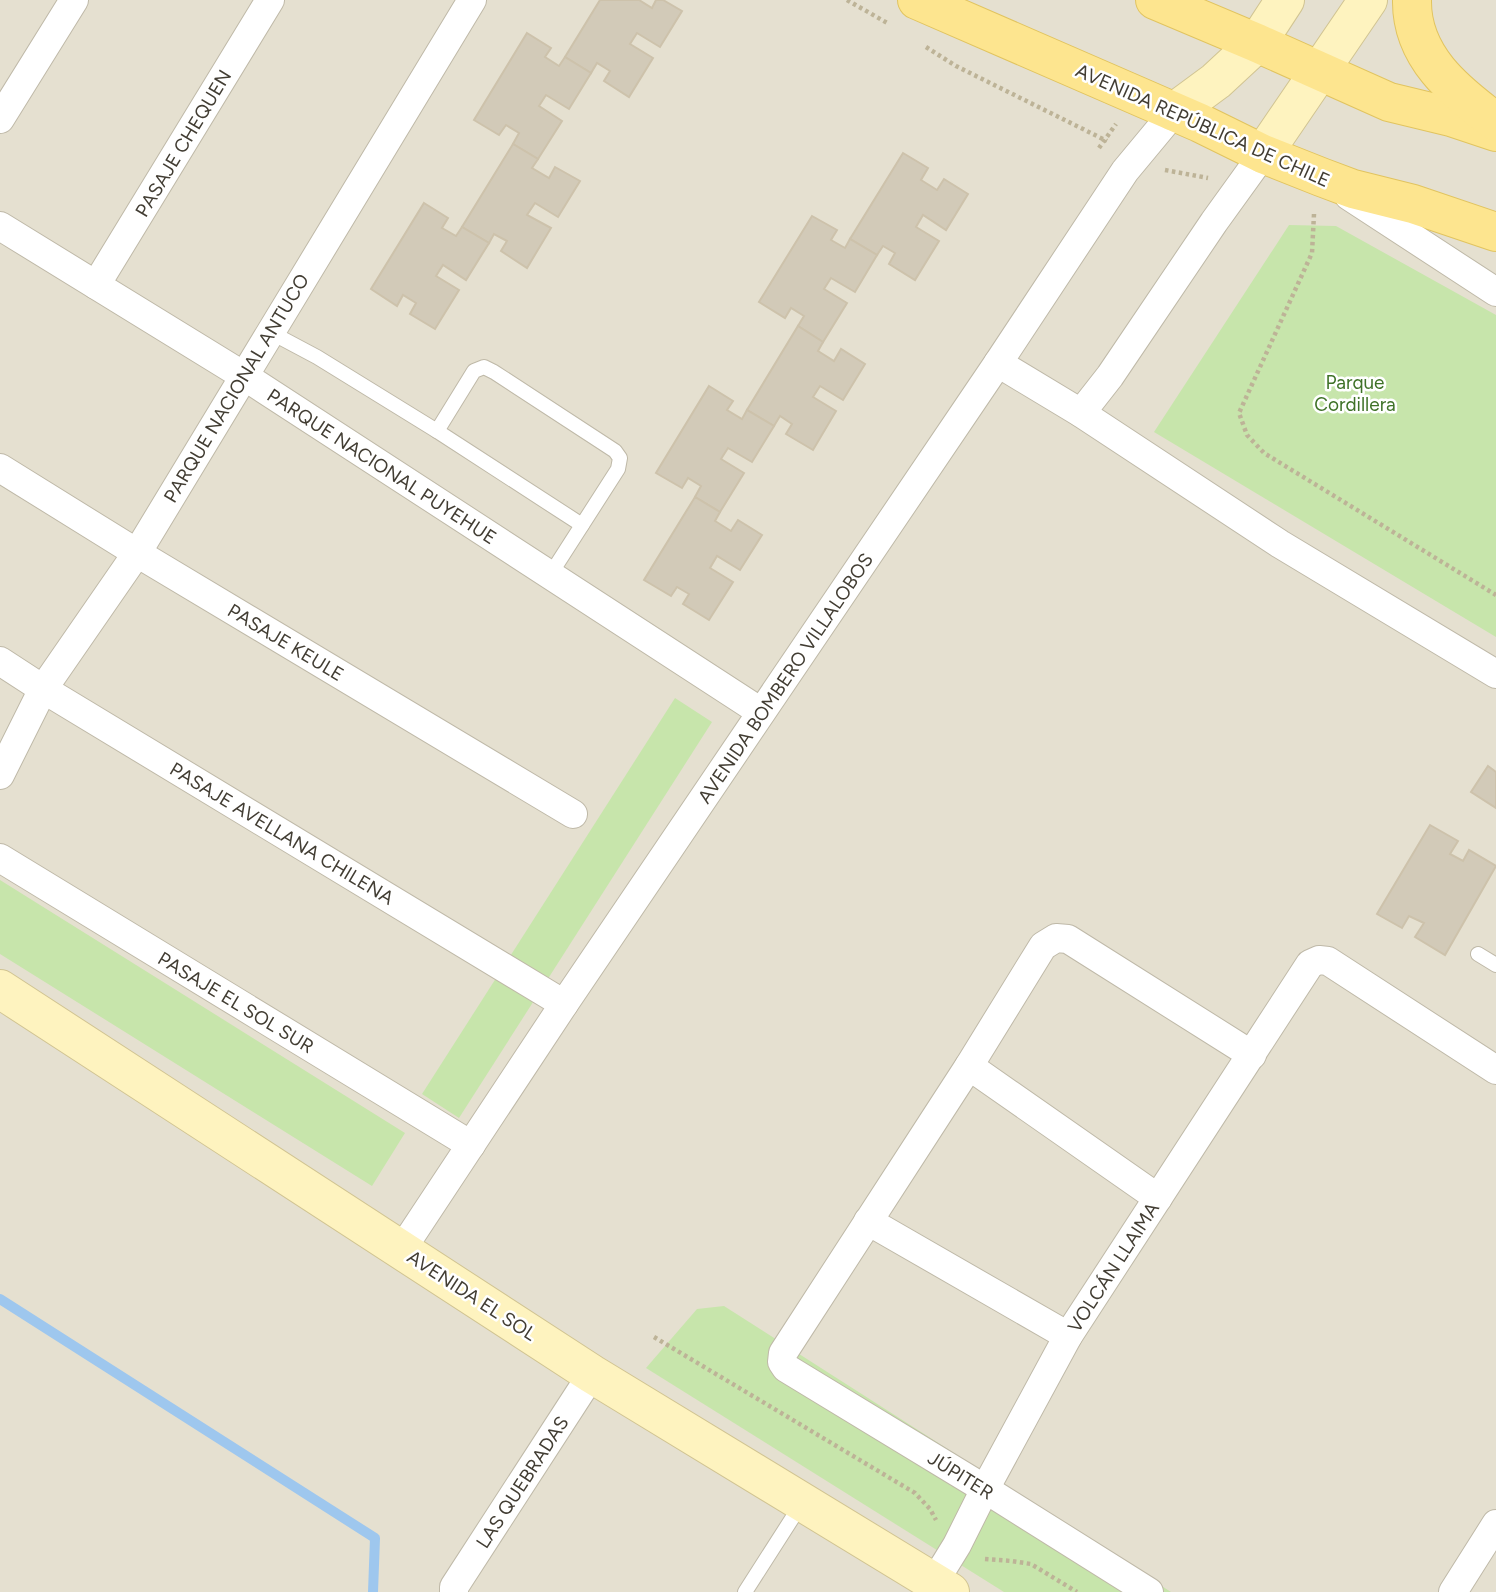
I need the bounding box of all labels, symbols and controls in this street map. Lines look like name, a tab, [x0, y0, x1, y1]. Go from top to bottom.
street label: AVENIDA REPÚBLICA DE CHILE	[1072, 59, 1333, 192]
street label: PASAJE CHEQUEN	[130, 66, 236, 221]
street label: PARQUE NACIONAL ANTUCO	[159, 270, 314, 507]
park label: Parque Cordillera	[1314, 371, 1396, 416]
street label: PARQUE NACIONAL PUYEHUE	[263, 384, 501, 549]
street label: AVENIDA BOMBERO VILLALOBOS	[693, 549, 878, 808]
street label: PASAJE KEULE	[223, 599, 348, 686]
street label: PASAJE AVELLANA CHILENA	[166, 757, 398, 910]
street label: PASAJE EL SOL SUR	[154, 947, 318, 1058]
street label: VOLCÁN LLAIMA	[1063, 1198, 1164, 1337]
street label: AVENIDA EL SOL	[403, 1245, 541, 1346]
street label: LAS QUEBRADAS	[471, 1412, 574, 1553]
street label: JÚPITER	[924, 1446, 998, 1505]

